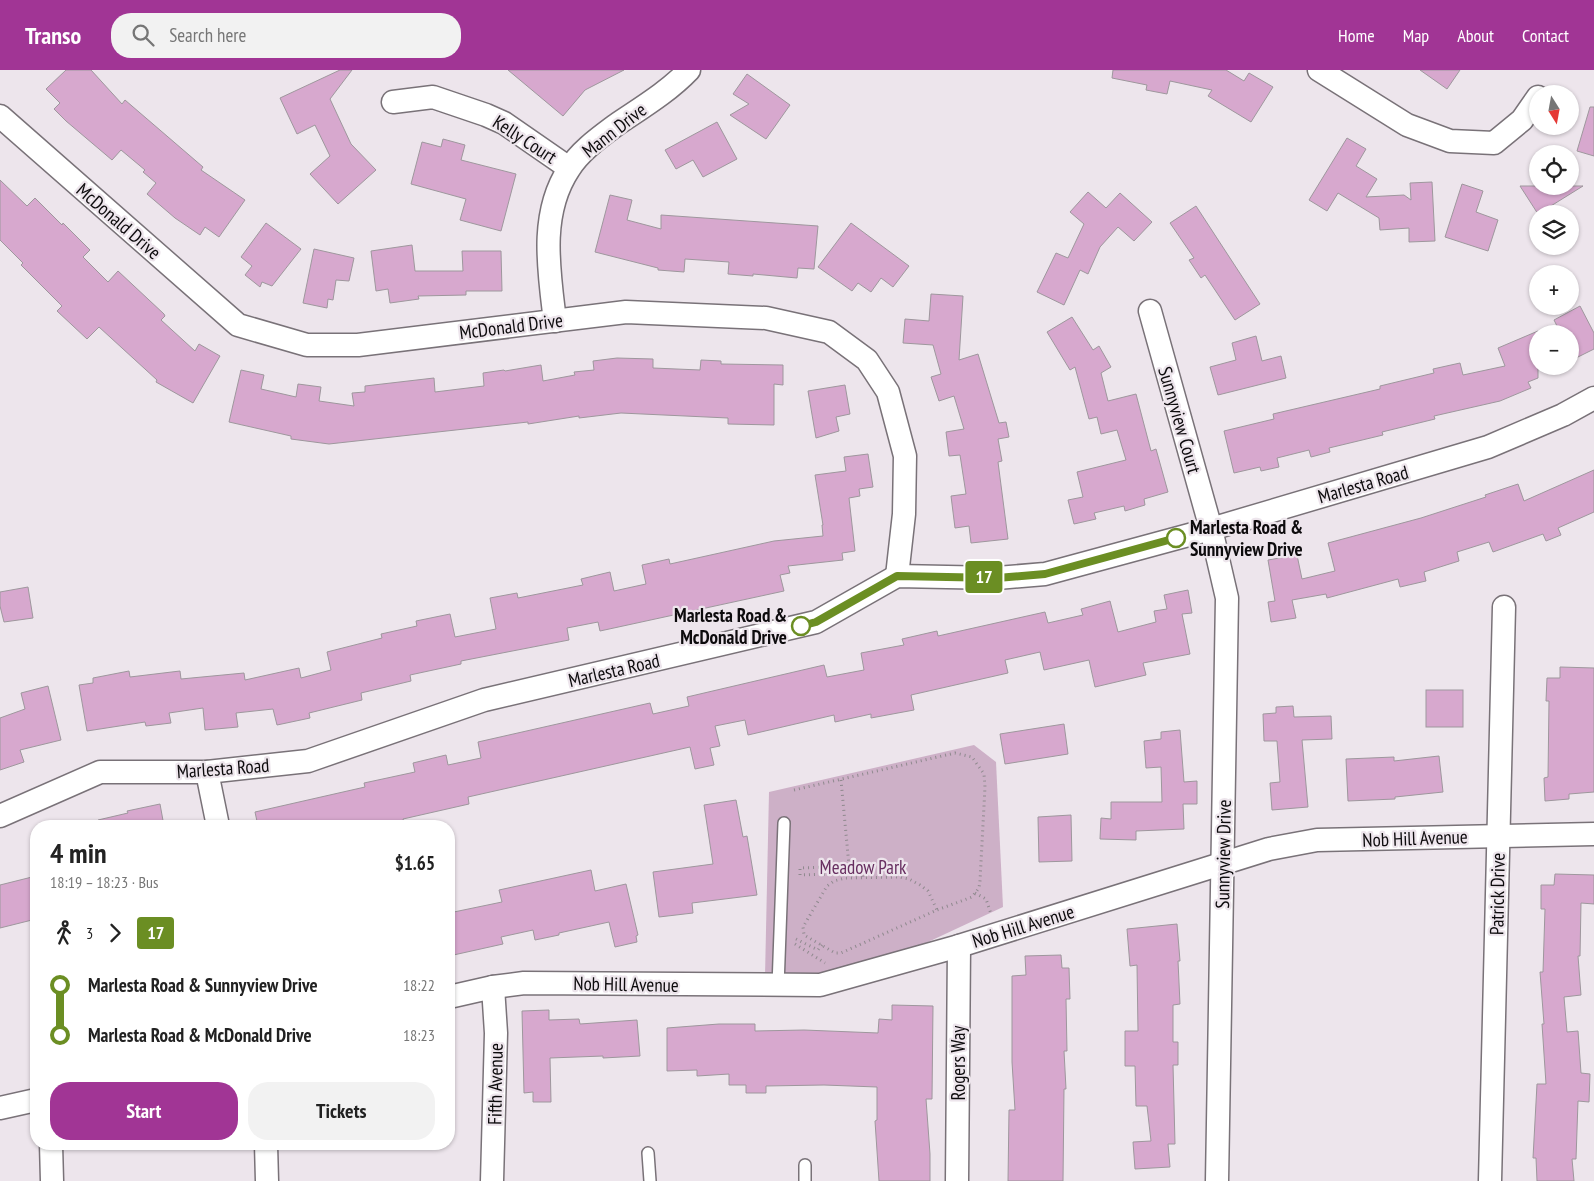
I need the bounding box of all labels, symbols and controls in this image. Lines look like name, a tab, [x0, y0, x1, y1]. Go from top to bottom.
search box	[111, 13, 461, 58]
text: Transo	[25, 20, 81, 51]
icon: search	[129, 21, 157, 49]
text: Search here	[169, 23, 246, 47]
text: Home	[1338, 24, 1375, 47]
text: Map	[1403, 24, 1429, 47]
text: About	[1457, 24, 1494, 47]
text: Contact	[1522, 24, 1569, 47]
north arrow	[1529, 85, 1579, 135]
map controls	[1529, 85, 1579, 375]
street label: Mann Drive	[577, 97, 651, 163]
street label: Kelly Court	[488, 109, 562, 169]
button: locate	[1529, 145, 1579, 195]
street label: McDonald Drive	[72, 178, 166, 264]
button: layers	[1529, 205, 1579, 255]
button: +	[1529, 265, 1579, 315]
street label: McDonald Drive	[458, 308, 564, 344]
button: −	[1529, 325, 1579, 375]
street label: Sunnyview Court	[1153, 364, 1207, 477]
street label: Marlesta Road	[1315, 460, 1411, 508]
place label: Marlesta Road & Sunnyview Drive	[1190, 515, 1303, 561]
marker: Marlesta Road & Sunnyview Drive	[1166, 528, 1186, 548]
line badge: 17	[962, 561, 1006, 593]
text: 17	[975, 565, 993, 588]
place label: Marlesta Road & McDonald Drive	[674, 603, 787, 649]
marker: Marlesta Road & McDonald Drive	[791, 616, 811, 636]
street label: Marlesta Road	[566, 648, 662, 692]
street label: Marlesta Road	[176, 753, 270, 783]
street label: Sunnyview Drive	[1210, 799, 1236, 909]
street label: Nob Hill Avenue	[1362, 824, 1468, 852]
text: 4 min	[50, 834, 107, 871]
text: $1.65	[395, 851, 435, 875]
street label: Patrick Drive	[1484, 852, 1510, 935]
park label: Meadow Park	[820, 855, 907, 879]
text: 18:19 – 18:23 · Bus	[50, 872, 158, 892]
street label: Nob Hill Avenue	[969, 899, 1077, 953]
icon: walk	[50, 919, 78, 947]
icon: forward	[101, 919, 129, 947]
text: 17	[147, 921, 164, 944]
text: 3	[86, 923, 93, 943]
street label: Nob Hill Avenue	[573, 971, 679, 997]
text: Marlesta Road & Sunnyview Drive	[88, 973, 318, 997]
text: 18:22	[403, 975, 435, 995]
text: Marlesta Road & McDonald Drive	[88, 1023, 312, 1047]
text: 18:23	[403, 1025, 435, 1045]
street label: Rogers Way	[946, 1025, 970, 1100]
street label: Fifth Avenue	[482, 1043, 508, 1125]
button: Start	[50, 1082, 238, 1140]
button: Tickets	[248, 1082, 435, 1140]

